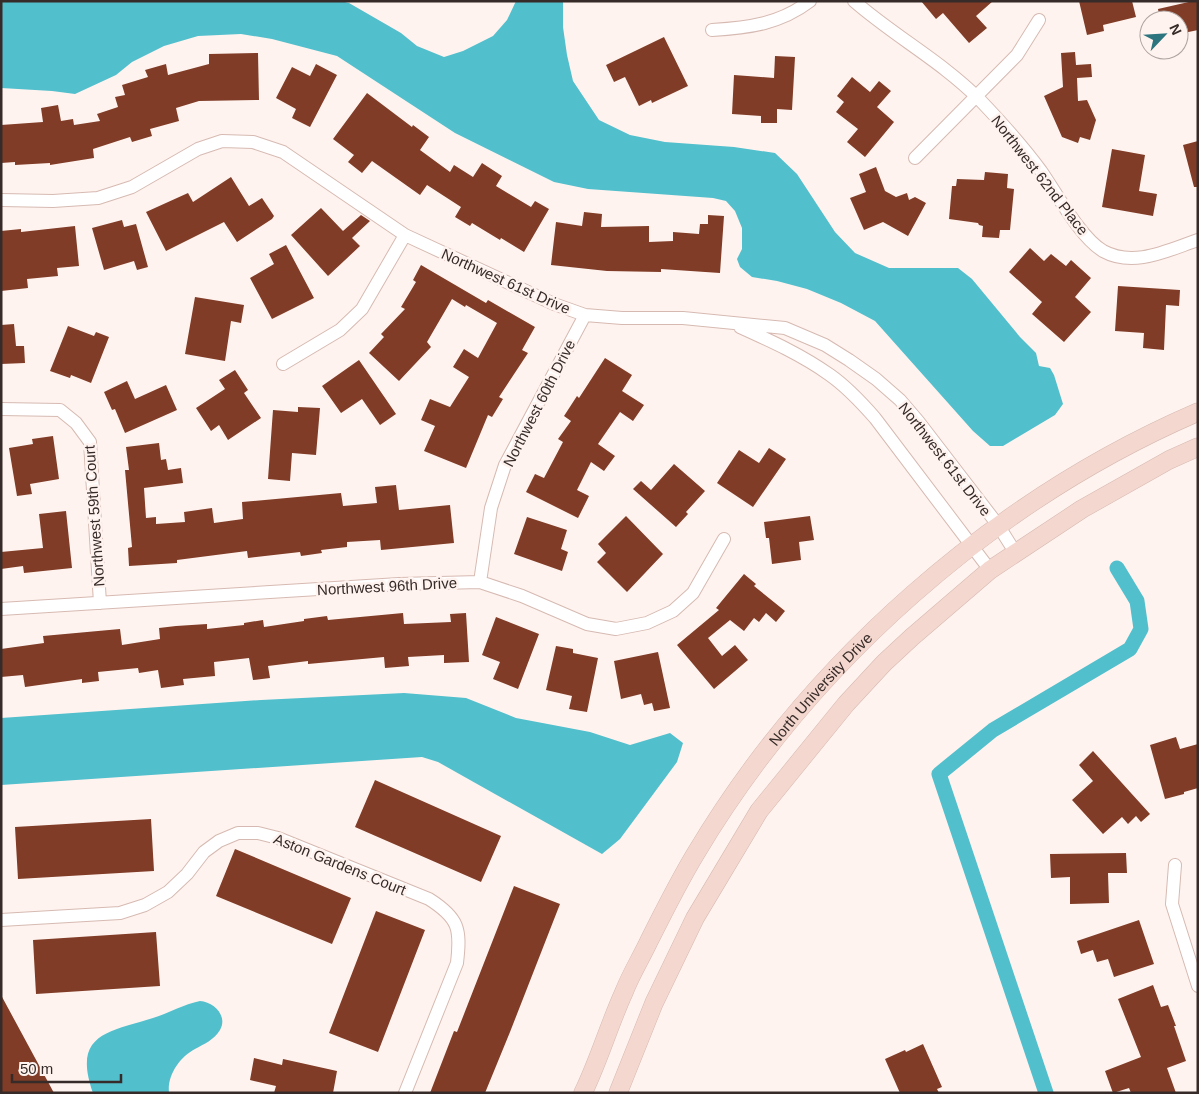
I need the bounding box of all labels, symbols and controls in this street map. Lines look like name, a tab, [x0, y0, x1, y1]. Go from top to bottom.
north arrow	[1139, 10, 1189, 60]
text: N	[1166, 22, 1185, 37]
street label: Northwest 62nd Place	[988, 112, 1092, 238]
street label: Northwest 61st Drive	[439, 245, 573, 317]
street label: Northwest 60th Drive	[500, 337, 578, 469]
street label: Northwest 61st Drive	[895, 399, 995, 519]
street label: Northwest 59th Court	[81, 444, 107, 587]
street label: Northwest 96th Drive	[317, 574, 457, 598]
street label: North University Drive	[765, 629, 875, 749]
street label: Aston Gardens Court	[271, 830, 409, 899]
scale bar	[12, 1052, 121, 1084]
text: 50 m	[20, 1060, 53, 1077]

